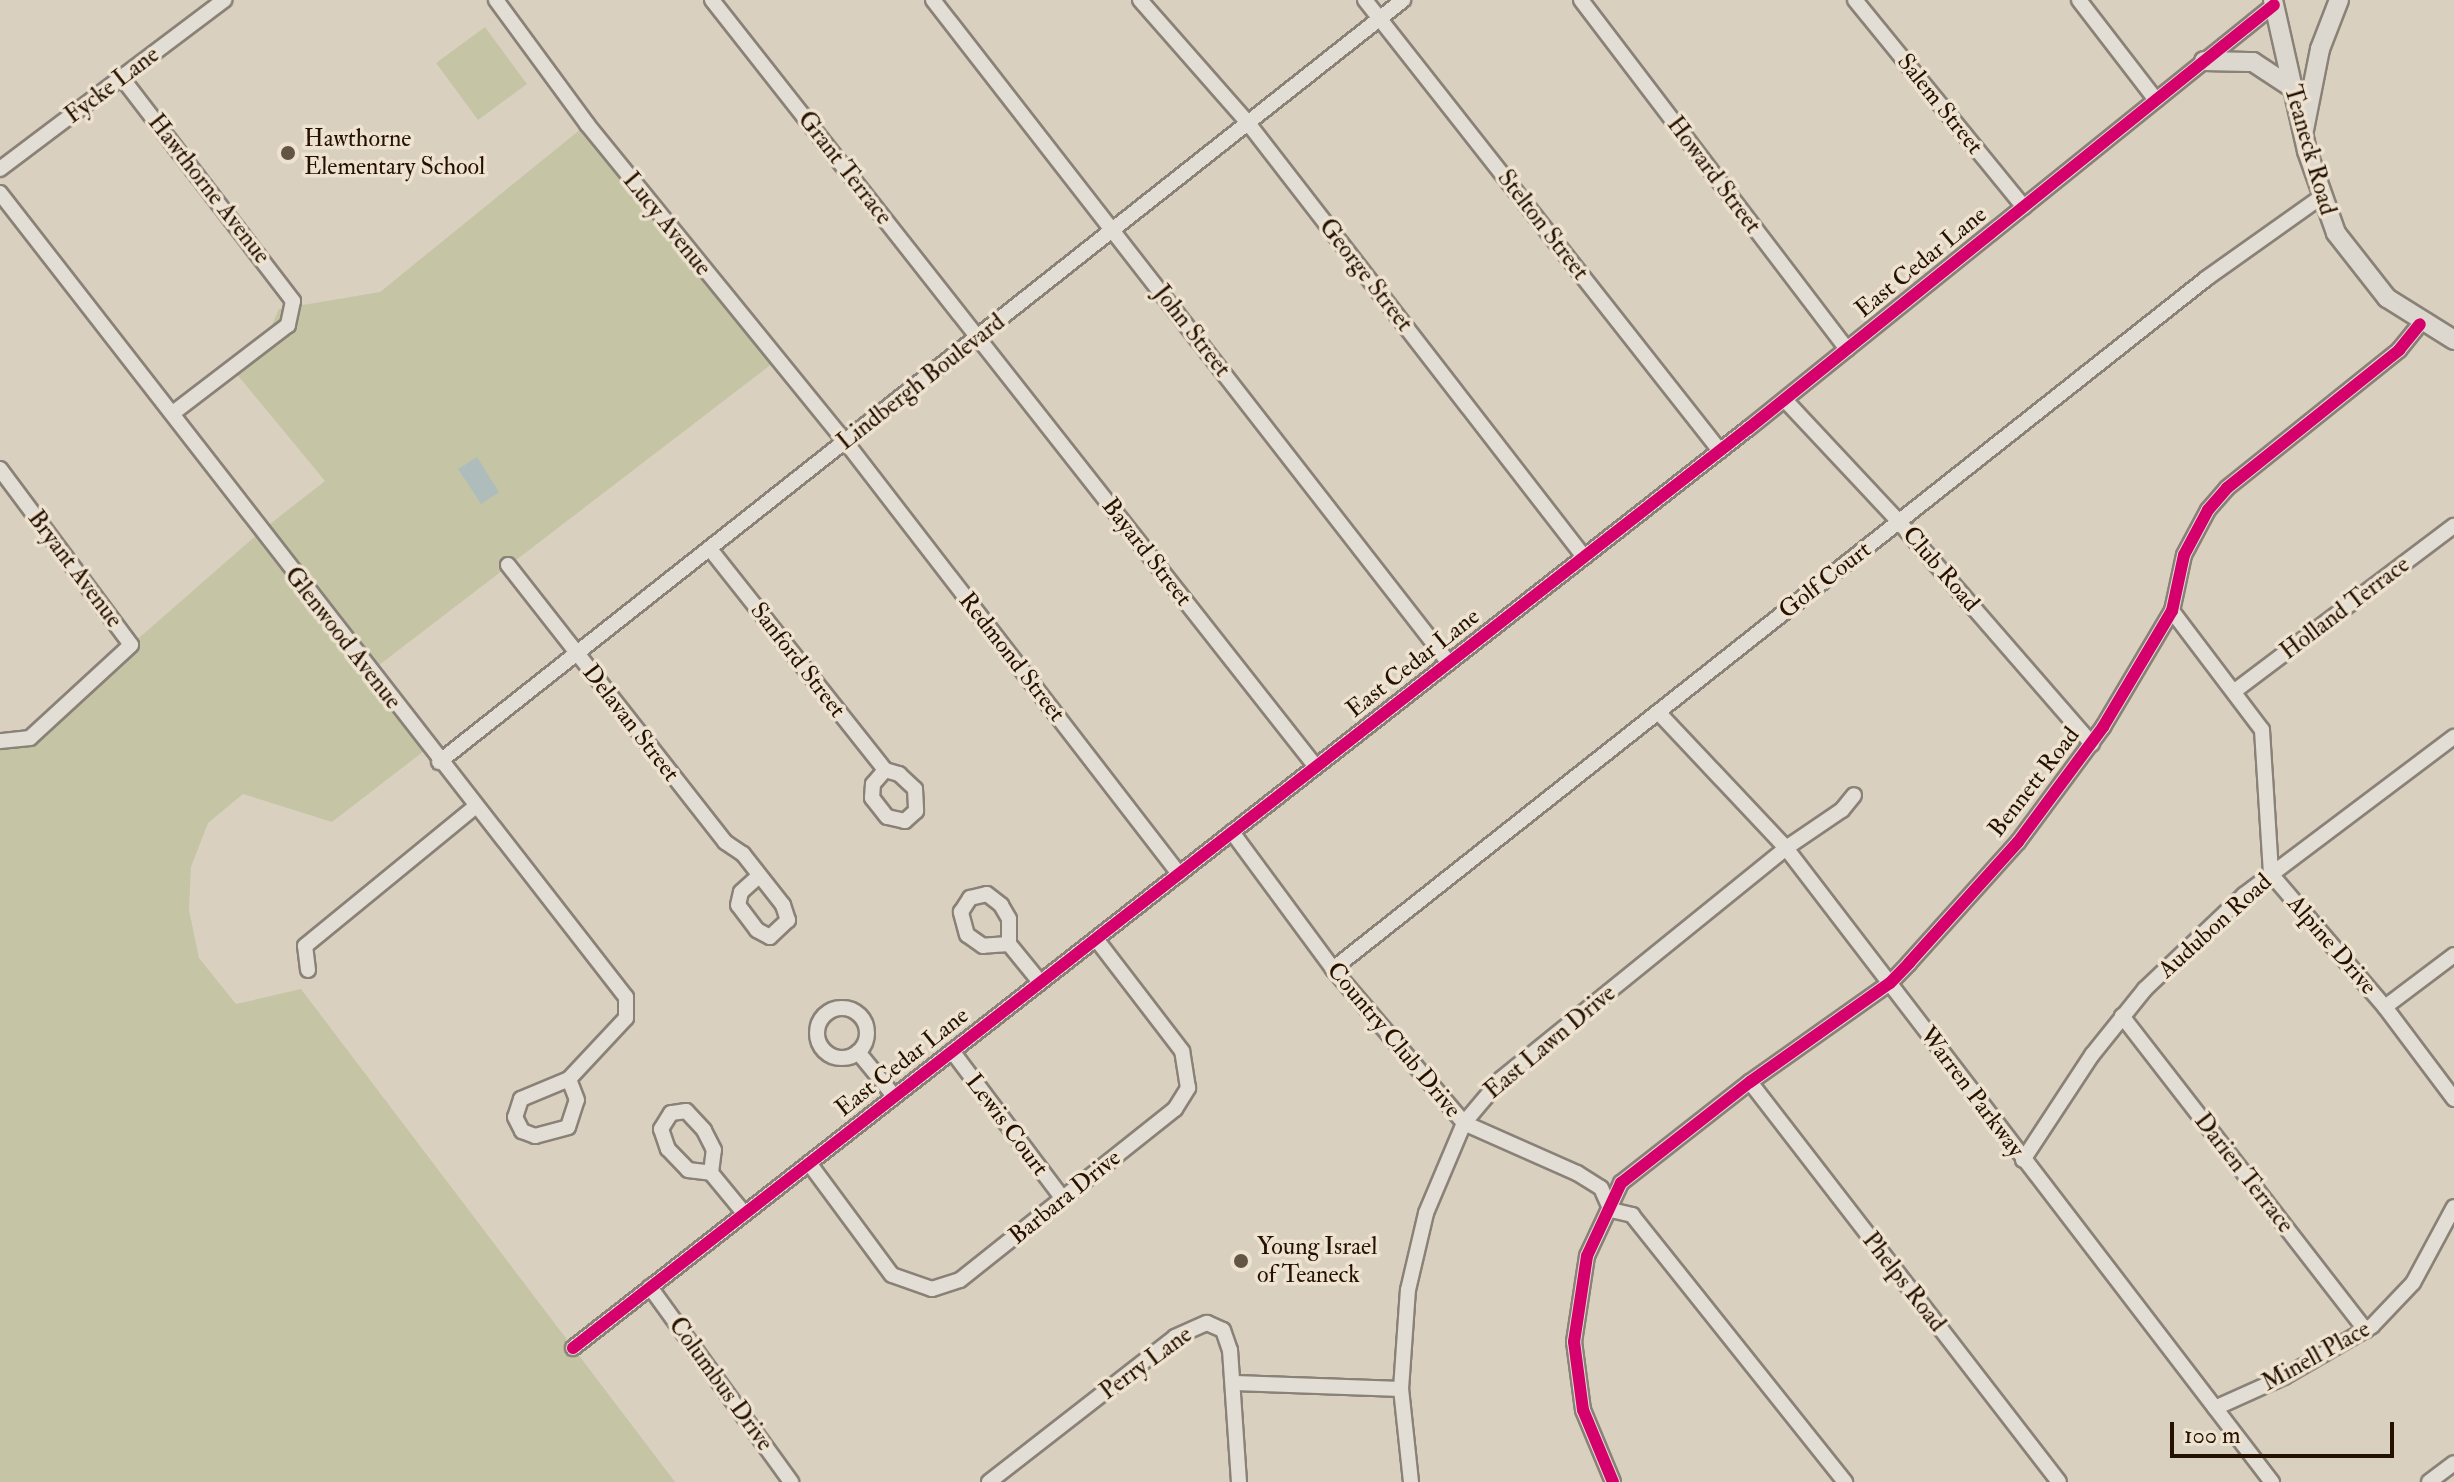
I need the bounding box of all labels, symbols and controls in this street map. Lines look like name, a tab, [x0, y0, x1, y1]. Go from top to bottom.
street label: Fycke Lane	[59, 40, 165, 130]
street label: Salem Street	[1891, 48, 1989, 160]
street label: Teaneck Road	[2278, 82, 2342, 218]
street label: Grant Terrace	[792, 105, 898, 231]
street label: Hawthorne Avenue	[142, 108, 276, 270]
street label: Howard Street	[1661, 111, 1767, 239]
place label: Hawthorne Elementary School	[304, 125, 485, 181]
marker: Hawthorne Elementary School	[279, 144, 297, 162]
street label: Stelton Street	[1491, 164, 1595, 286]
street label: Lucy Avenue	[617, 167, 717, 281]
street label: East Cedar Lane	[1849, 200, 1993, 324]
street label: George Street	[1313, 213, 1419, 337]
street label: John Street	[1147, 279, 1237, 383]
street label: Lindbergh Boulevard	[832, 308, 1010, 456]
street label: Bayard Street	[1096, 492, 1198, 612]
street label: Bryant Avenue	[22, 505, 128, 633]
street label: Club Road	[1896, 521, 1986, 617]
street label: Golf Court	[1773, 535, 1877, 625]
street label: Holland Terrace	[2275, 550, 2415, 666]
street label: Glenwood Avenue	[279, 561, 407, 715]
street label: Redmond Street	[953, 587, 1071, 727]
street label: Sanford Street	[744, 597, 852, 723]
street label: East Cedar Lane	[1341, 602, 1485, 724]
street label: Delavan Street	[576, 659, 686, 787]
street label: Bennett Road	[1982, 721, 2086, 843]
street label: Audubon Road	[2152, 868, 2278, 984]
street label: Alpine Drive	[2281, 889, 2383, 1001]
street label: Country Club Drive	[1321, 956, 1467, 1124]
street label: East Lawn Drive	[1479, 979, 1621, 1105]
street label: East Cedar Lane	[830, 1001, 974, 1123]
street label: Warren Parkway	[1914, 1021, 2030, 1163]
street label: Lewis Court	[959, 1068, 1055, 1182]
street label: Darien Terrace	[2188, 1107, 2300, 1239]
street label: Barbara Drive	[1003, 1143, 1127, 1251]
street label: Phelps Road	[1856, 1226, 1952, 1338]
place label: Young Israel of Teaneck	[1257, 1233, 1377, 1289]
marker: Young Israel of Teaneck	[1232, 1252, 1250, 1270]
street label: Columbus Drive	[663, 1311, 779, 1457]
street label: Minell Place	[2257, 1315, 2375, 1397]
street label: Perry Lane	[1094, 1320, 1198, 1406]
scale bar	[2174, 1406, 2398, 1456]
text: 100 m	[2184, 1420, 2241, 1451]

